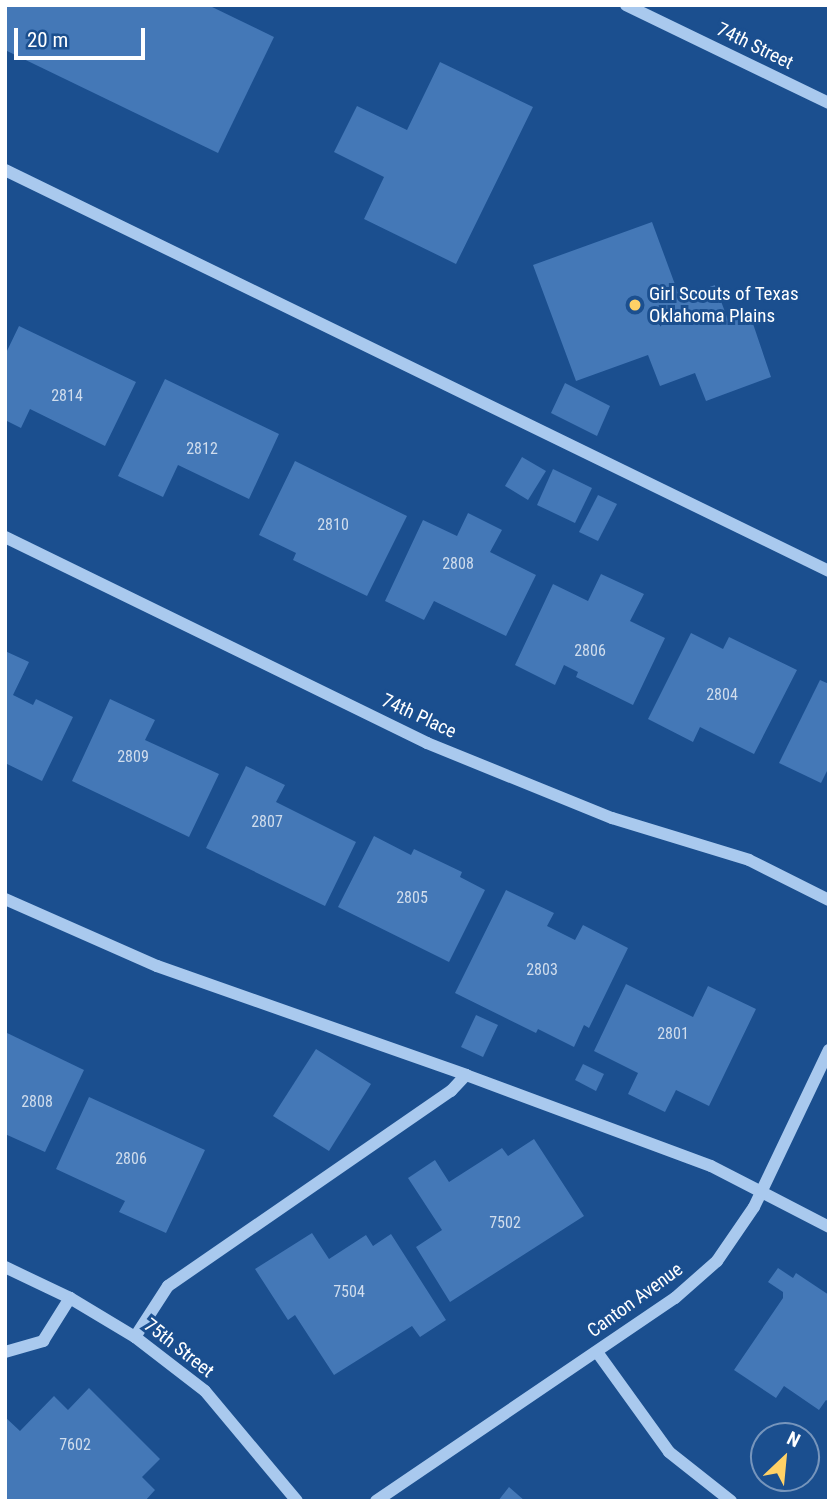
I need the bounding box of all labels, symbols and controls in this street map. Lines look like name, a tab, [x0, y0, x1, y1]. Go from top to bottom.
scale bar	[18, 14, 149, 58]
street label: 74th Street	[713, 18, 797, 74]
text: 20 m	[27, 28, 68, 52]
place label: Girl Scouts of Texas Oklahoma Plains	[649, 283, 799, 327]
marker: Girl Scouts of Texas Oklahoma Plains	[627, 297, 643, 313]
house number: 2814	[51, 386, 83, 406]
house number: 2812	[186, 439, 218, 459]
house number: 2810	[317, 515, 349, 535]
house number: 2808	[442, 554, 474, 574]
house number: 2806	[574, 641, 606, 661]
house number: 2804	[706, 685, 738, 705]
street label: 74th Place	[378, 689, 460, 743]
house number: 2809	[117, 747, 149, 767]
house number: 2807	[251, 812, 283, 832]
house number: 2805	[396, 888, 428, 908]
house number: 2803	[526, 960, 558, 980]
house number: 2801	[657, 1024, 689, 1044]
house number: 2808	[21, 1092, 53, 1112]
house number: 2806	[115, 1149, 147, 1169]
house number: 7502	[489, 1213, 521, 1233]
street label: Canton Avenue	[583, 1258, 687, 1342]
house number: 7504	[333, 1282, 365, 1302]
street label: 75th Street	[140, 1314, 218, 1382]
north arrow	[750, 1422, 820, 1492]
text: N	[783, 1427, 804, 1452]
house number: 7602	[59, 1435, 91, 1455]

